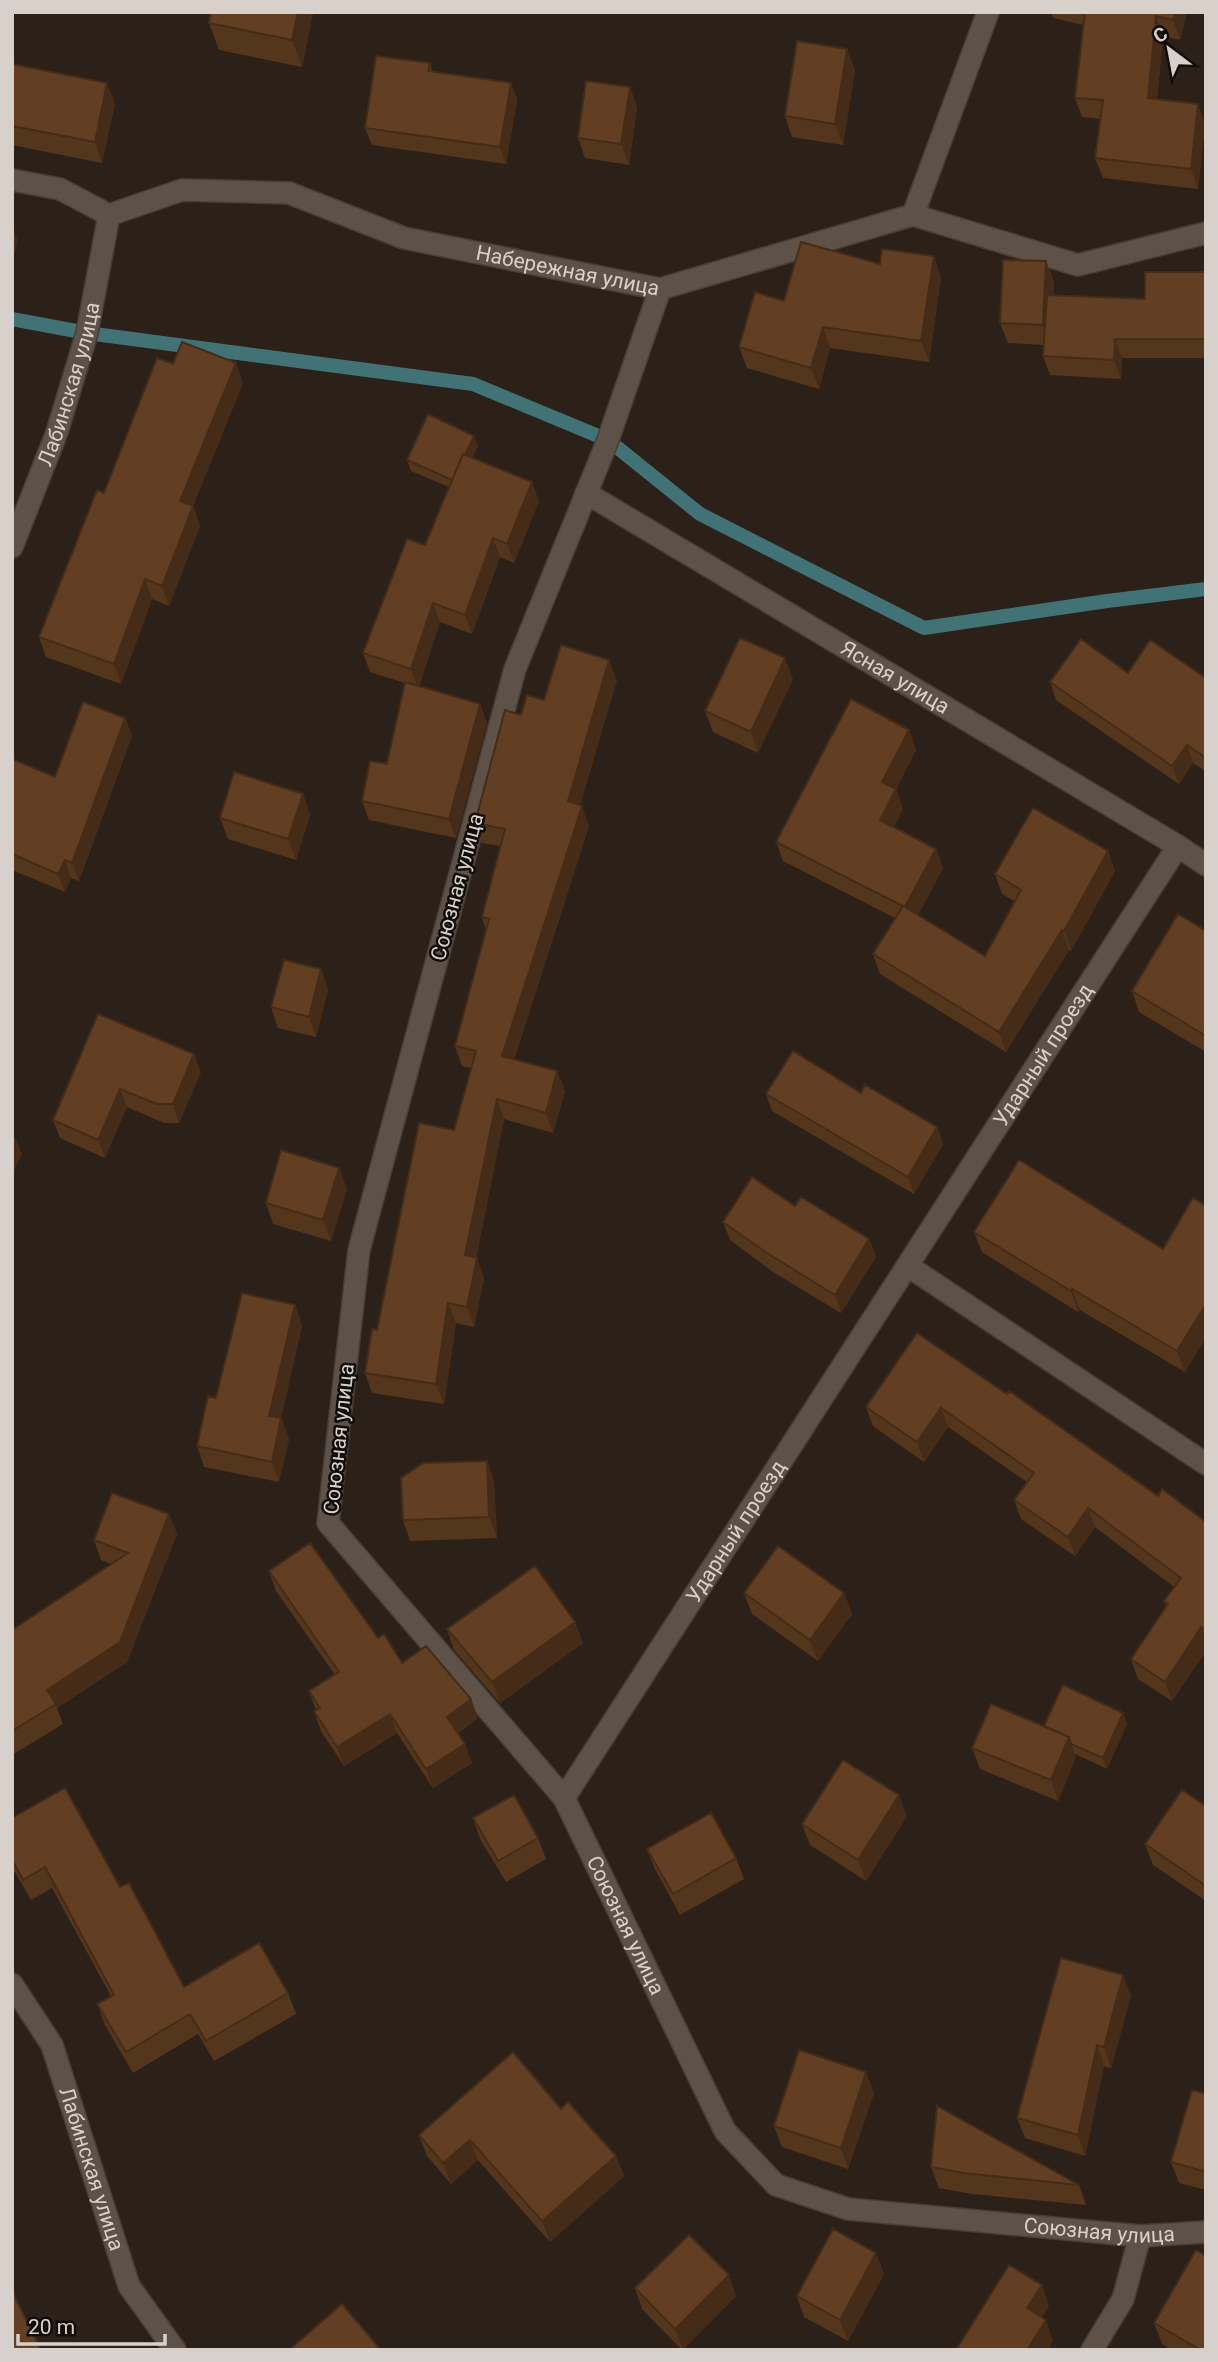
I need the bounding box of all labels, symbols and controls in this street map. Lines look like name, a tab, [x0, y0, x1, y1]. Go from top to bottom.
north arrow	[1134, 14, 1204, 84]
text: С	[1149, 22, 1172, 48]
street label: Набережная улица	[474, 241, 661, 301]
street label: Лабинская улица	[33, 300, 105, 470]
street label: Ясная улица	[837, 636, 954, 719]
street label: Союзная улица	[426, 811, 488, 963]
street label: Ударный проезд	[988, 979, 1098, 1131]
street label: Союзная улица	[319, 1362, 359, 1516]
street label: Ударный проезд	[681, 1456, 791, 1607]
street label: Союзная улица	[582, 1852, 669, 1999]
street label: Лабинская улица	[54, 2084, 129, 2254]
street label: Союзная улица	[1023, 2213, 1176, 2248]
scale bar	[18, 2302, 164, 2346]
text: 20 m	[28, 2315, 75, 2339]

